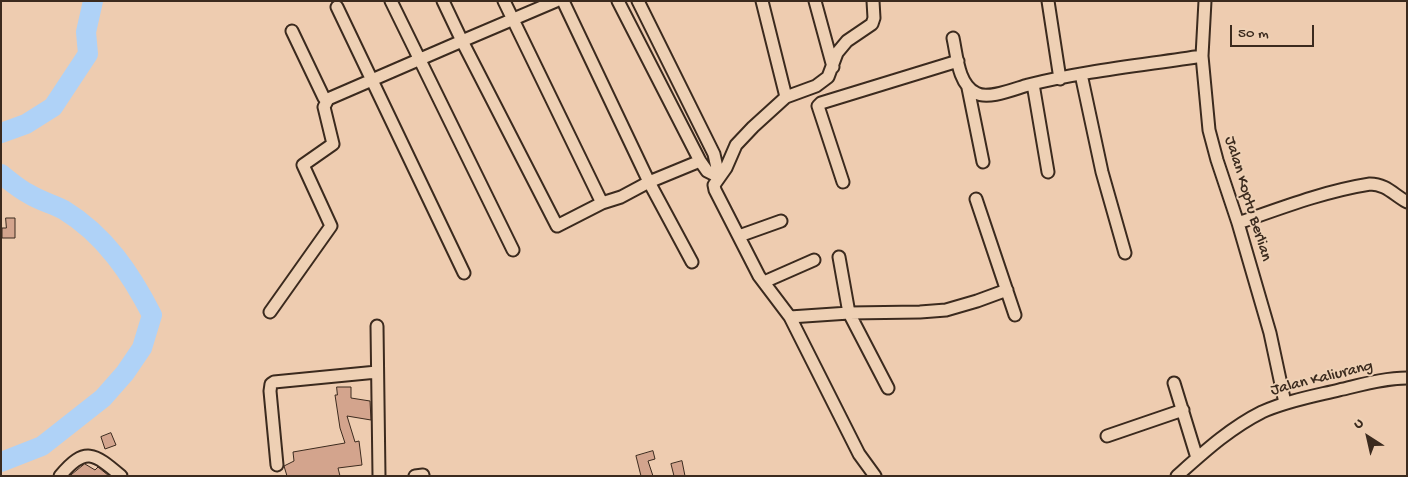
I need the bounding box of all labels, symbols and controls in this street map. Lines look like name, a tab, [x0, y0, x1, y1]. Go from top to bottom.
scale bar	[1233, 15, 1317, 47]
text: 50 m	[1238, 25, 1269, 43]
street label: Jalan Koptu Berlian	[1219, 134, 1275, 264]
street label: Jalan Kaliurang	[1269, 357, 1375, 401]
north arrow	[1343, 412, 1393, 462]
text: U	[1351, 415, 1367, 434]

